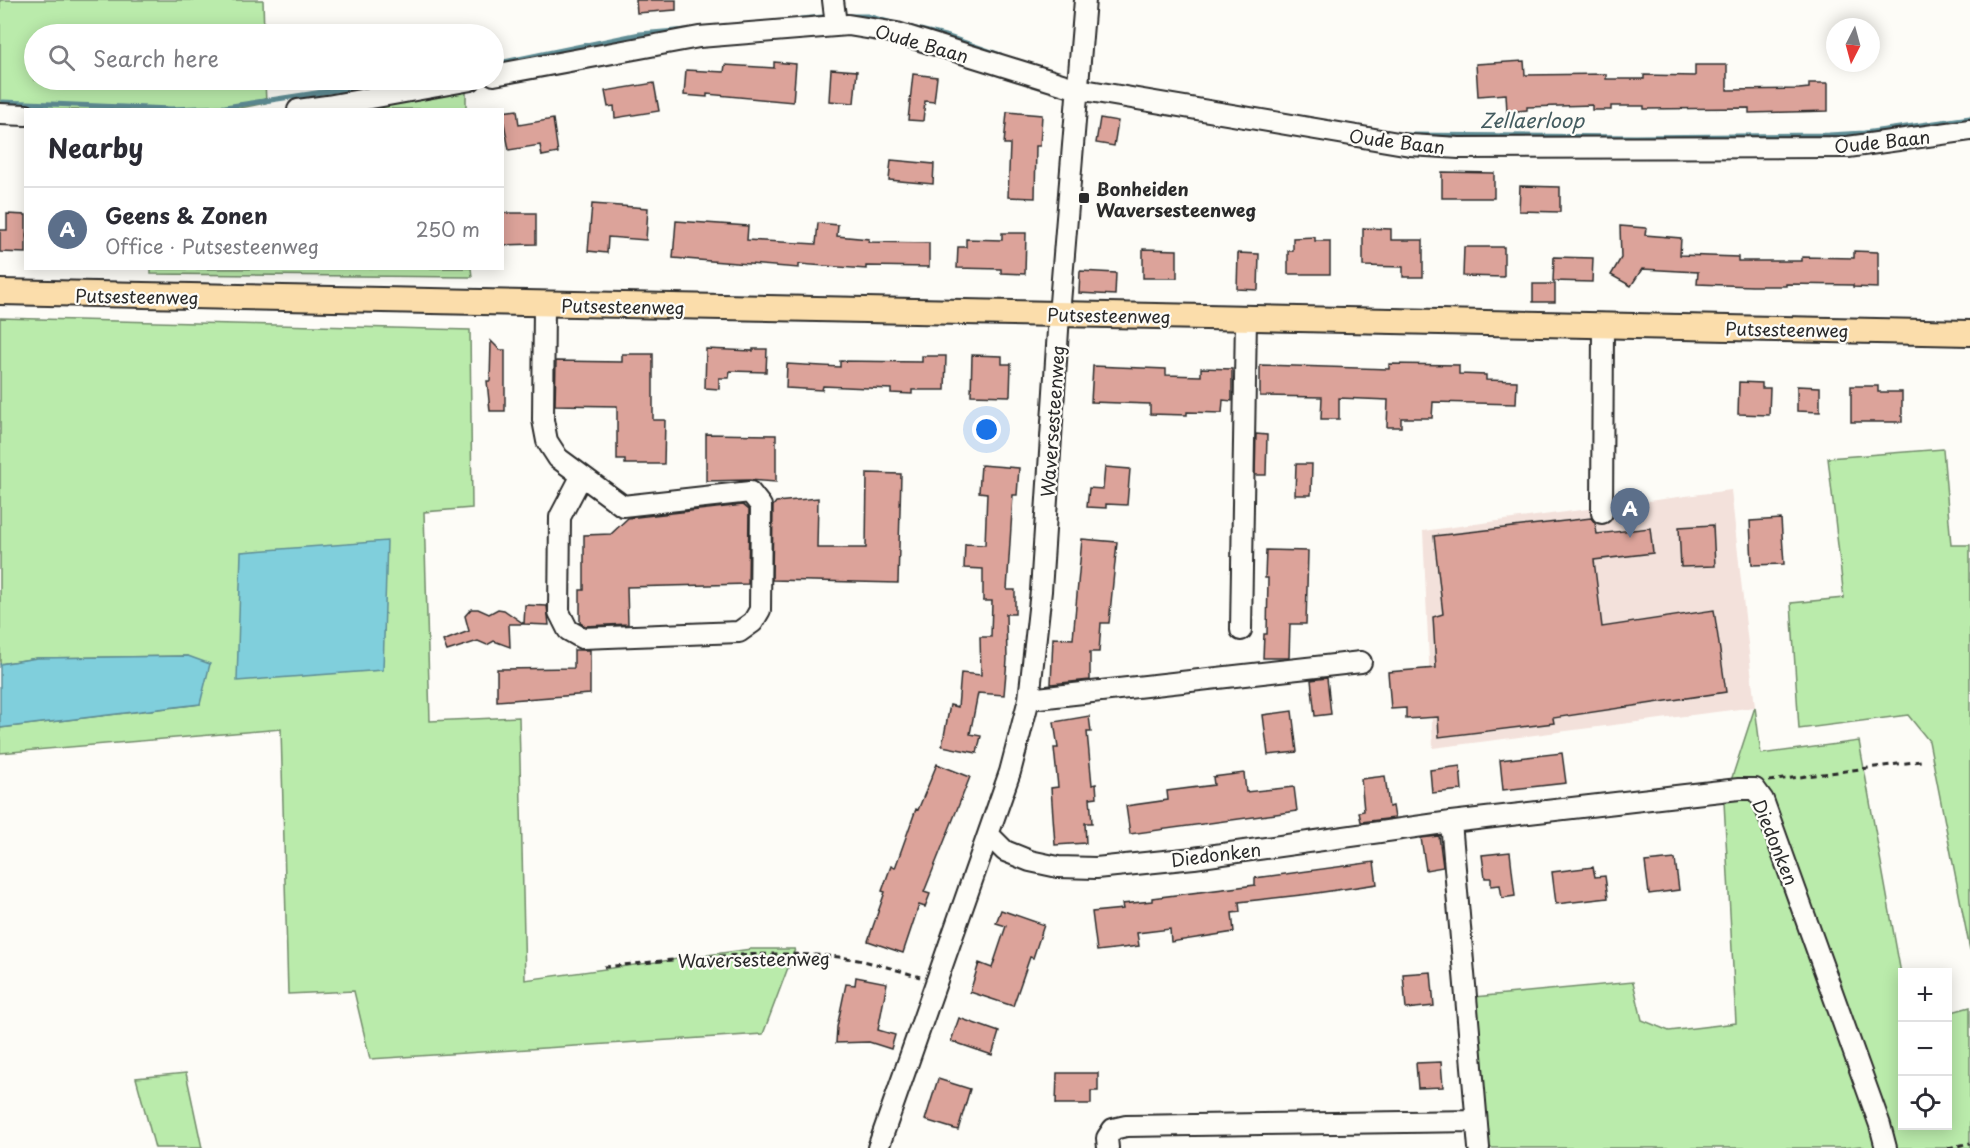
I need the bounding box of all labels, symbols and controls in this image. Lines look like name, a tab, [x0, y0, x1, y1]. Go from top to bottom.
street label: Oude Baan	[872, 17, 972, 69]
north arrow	[1826, 18, 1880, 72]
search box	[24, 24, 504, 90]
icon: search	[45, 41, 78, 74]
text: Search here	[93, 41, 219, 74]
water label: Zellaerloop	[1480, 105, 1585, 135]
street label: Oude Baan	[1348, 122, 1446, 160]
street label: Oude Baan	[1833, 123, 1931, 159]
text: Nearby	[48, 128, 143, 167]
place label: Bonheiden Waversesteenweg	[1096, 175, 1257, 223]
marker: Bonheiden Waversesteenweg	[1077, 191, 1091, 205]
text: Geens & Zonen	[105, 198, 268, 231]
text: A	[60, 214, 75, 244]
text: 250 m	[416, 214, 480, 244]
text: Office · Putsesteenweg	[105, 231, 319, 261]
street label: Putsesteenweg	[75, 281, 199, 311]
street label: Putsesteenweg	[561, 291, 685, 321]
street label: Putsesteenweg	[1047, 300, 1171, 330]
street label: Putsesteenweg	[1725, 314, 1849, 344]
street label: Waversesteenweg	[1033, 344, 1071, 498]
your location	[972, 415, 1001, 444]
pin: A	[1610, 488, 1650, 538]
street label: Diedonken	[1747, 795, 1805, 889]
street label: Diedonken	[1169, 835, 1263, 873]
street label: Waversesteenweg	[678, 944, 830, 974]
map controls	[1898, 968, 1952, 1130]
button: +	[1898, 968, 1952, 1022]
button: −	[1898, 1022, 1952, 1076]
button: locate	[1898, 1076, 1952, 1130]

